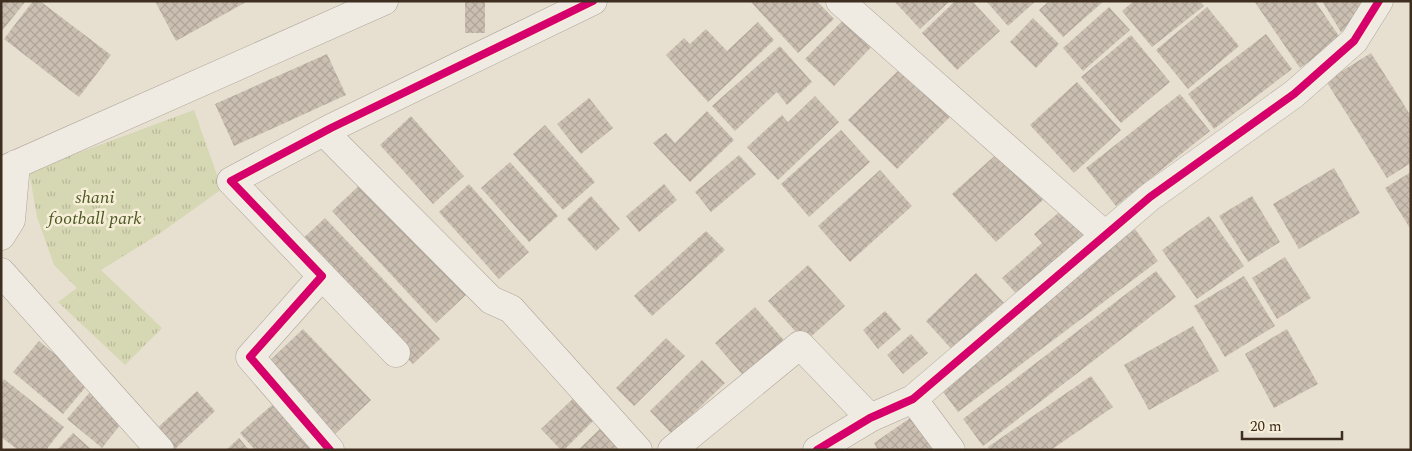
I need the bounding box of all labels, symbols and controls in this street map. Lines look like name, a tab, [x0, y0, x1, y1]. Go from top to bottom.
park label: shani football park	[45, 184, 142, 232]
scale bar	[1242, 408, 1342, 440]
text: 20 m	[1250, 415, 1282, 438]

